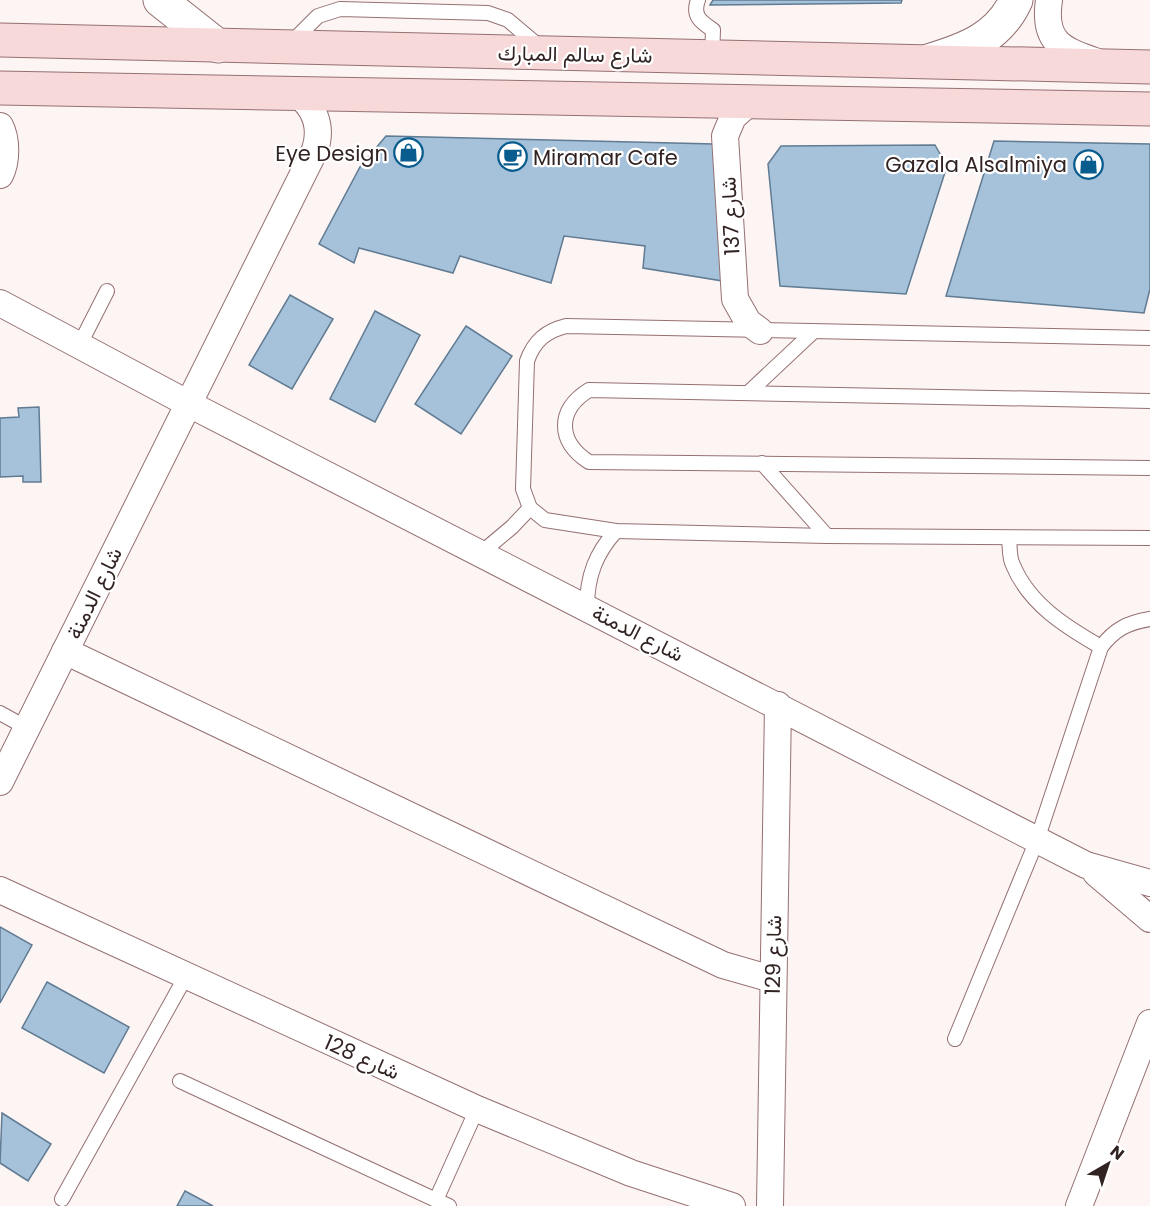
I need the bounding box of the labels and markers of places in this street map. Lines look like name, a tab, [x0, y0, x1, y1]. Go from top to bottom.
shop icon: Eye Design	[393, 137, 425, 169]
place label: Eye Design	[275, 139, 388, 168]
cafe icon: Miramar Cafe	[496, 141, 528, 173]
place label: Miramar Cafe	[533, 143, 678, 172]
shop icon: Gazala Alsalmiya	[1072, 148, 1104, 180]
place label: Gazala Alsalmiya	[885, 150, 1067, 179]

